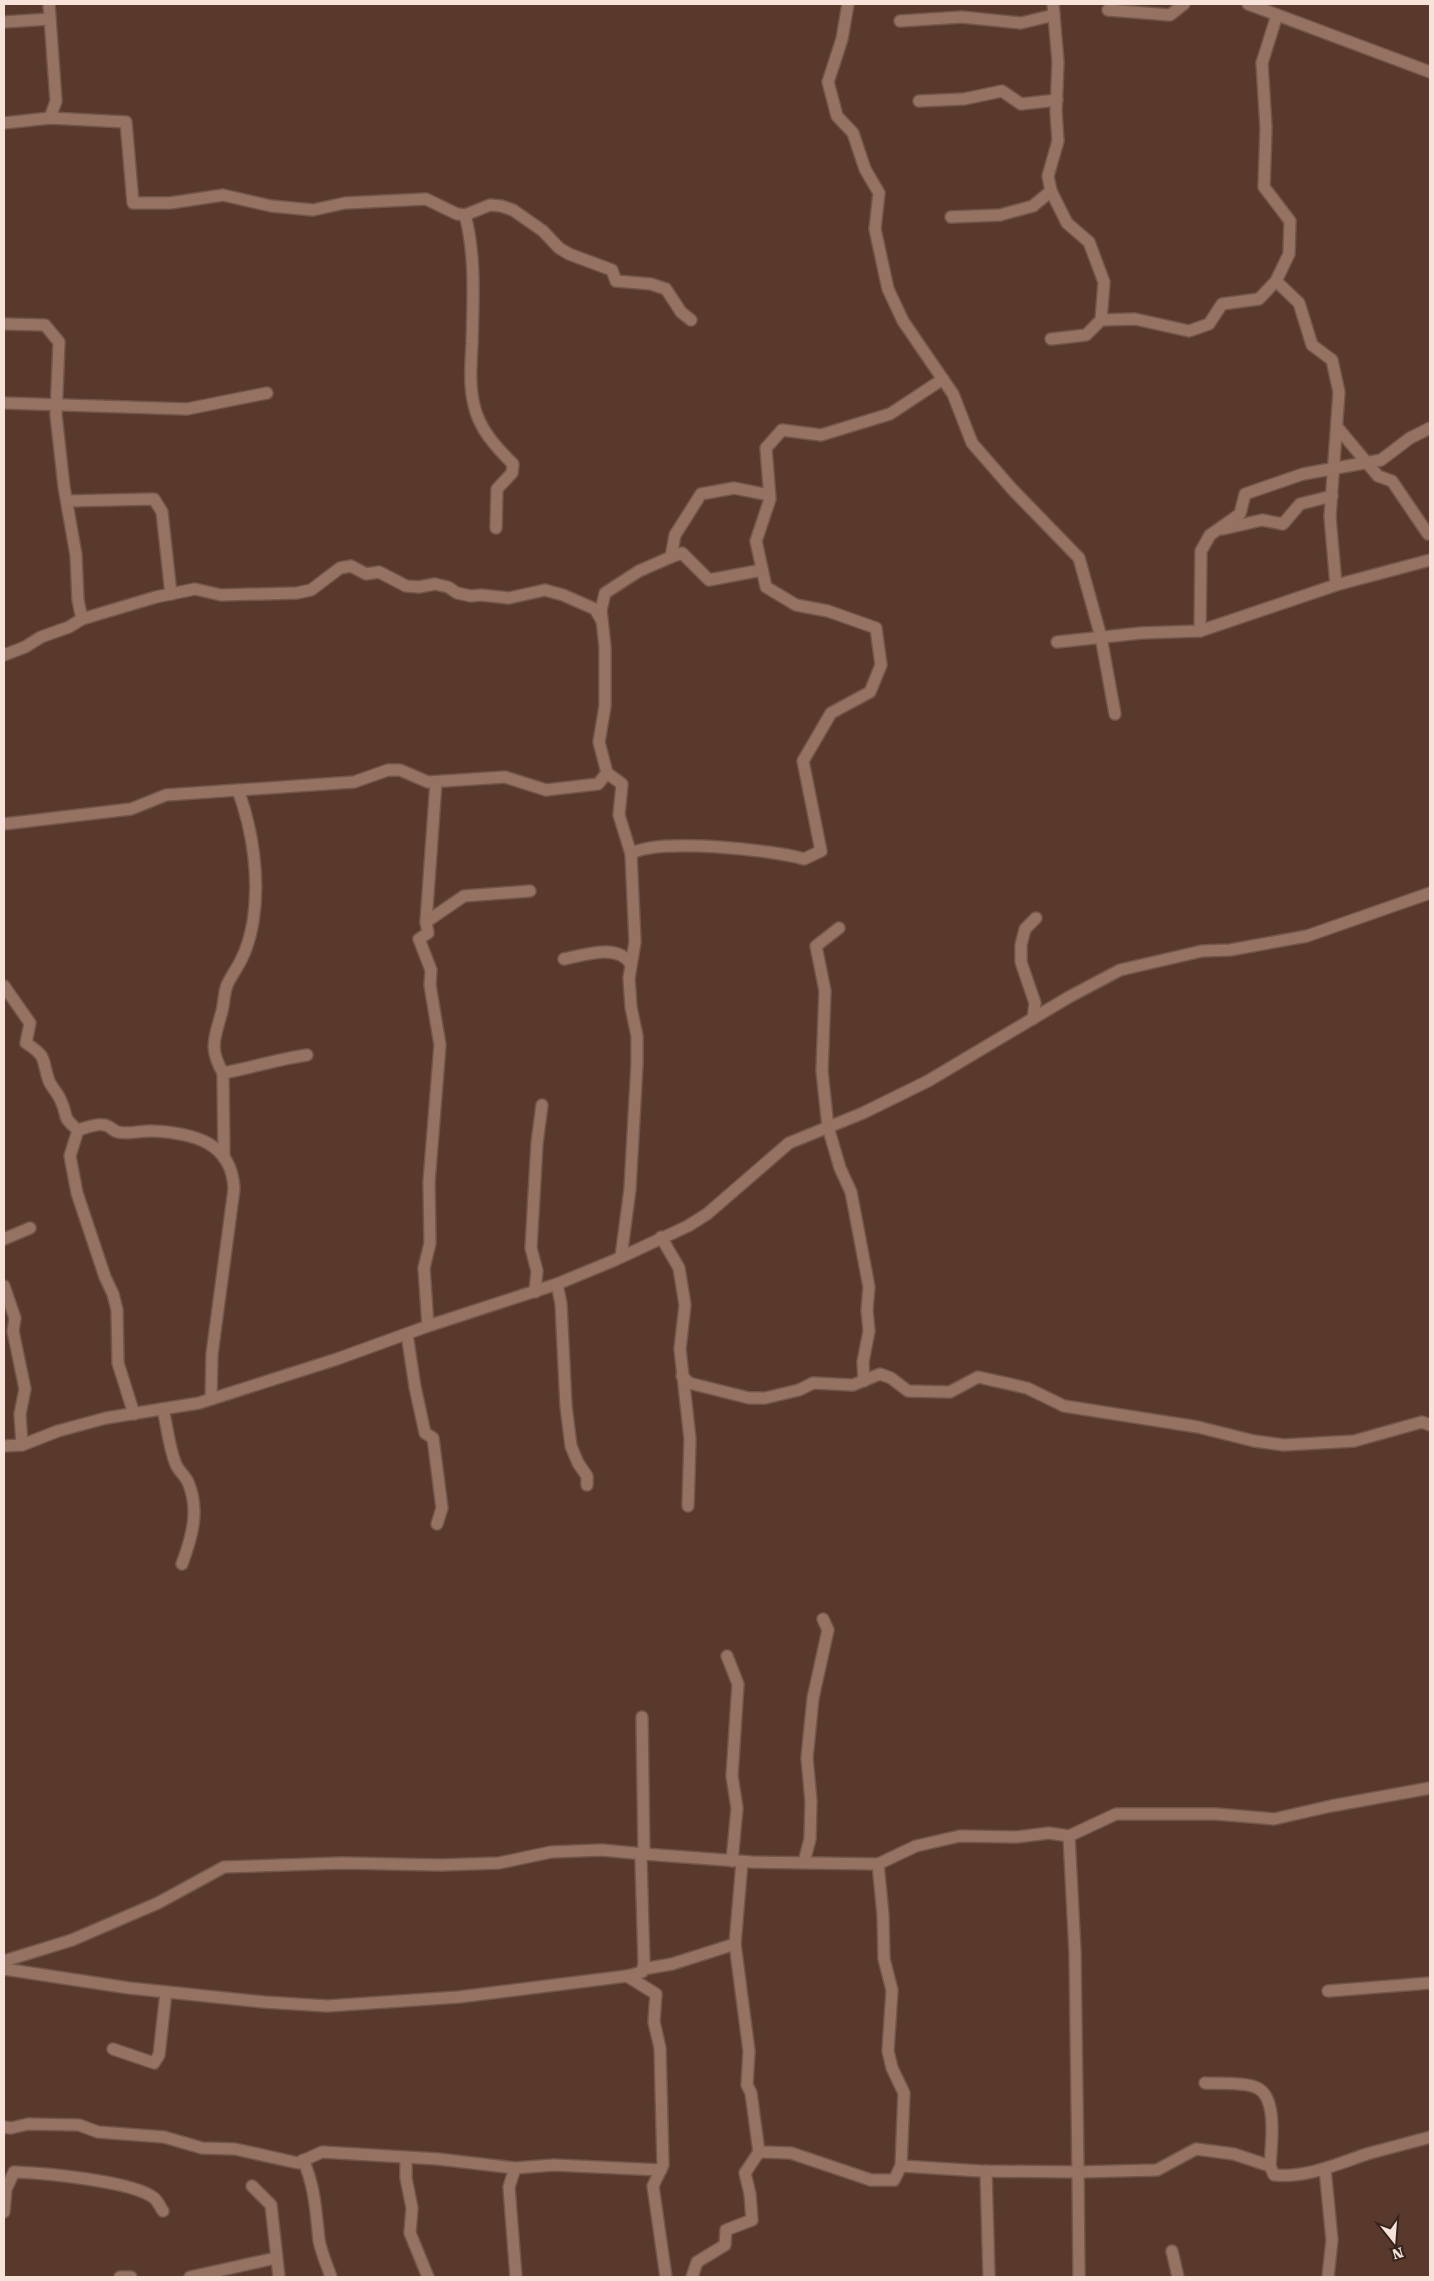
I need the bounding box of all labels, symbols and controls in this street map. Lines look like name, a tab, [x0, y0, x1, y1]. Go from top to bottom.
north arrow	[1369, 2216, 1419, 2266]
text: N	[1390, 2244, 1405, 2263]

